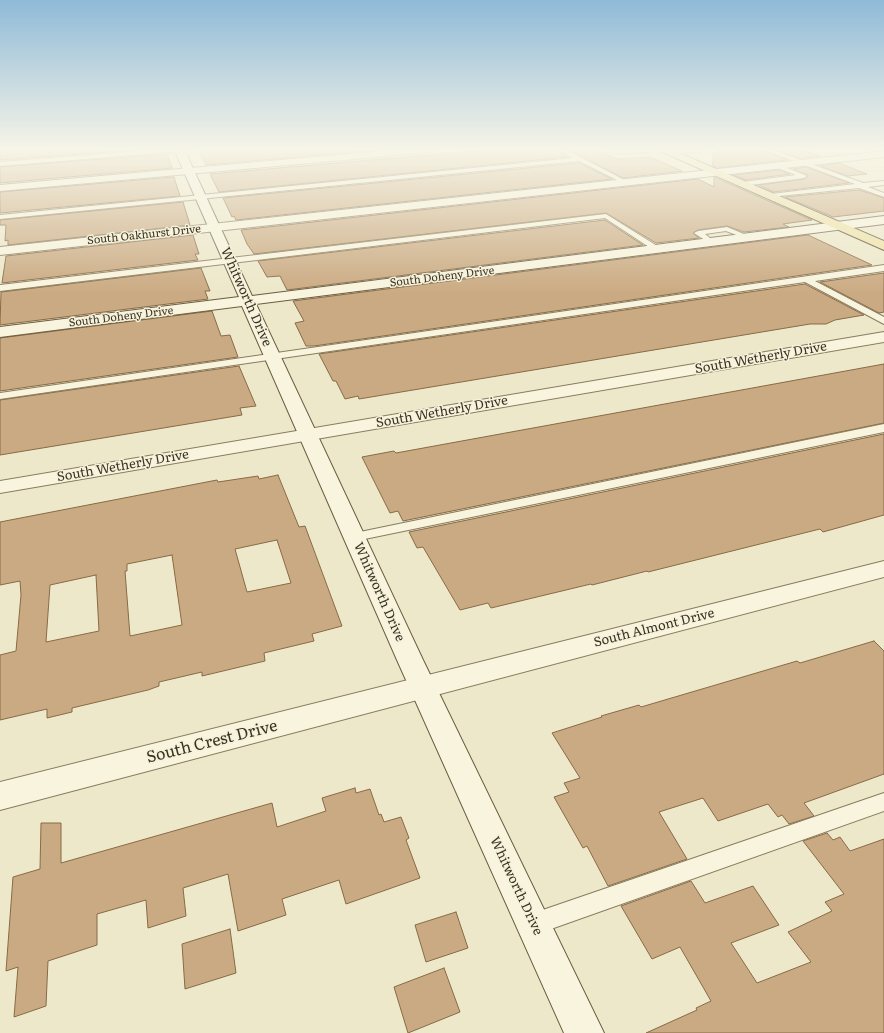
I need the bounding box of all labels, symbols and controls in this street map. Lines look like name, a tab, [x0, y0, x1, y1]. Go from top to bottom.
street label: South Oakhurst Drive	[87, 222, 201, 248]
street label: Whitworth Drive	[217, 245, 275, 349]
street label: South Doheny Drive	[389, 264, 495, 290]
street label: South Doheny Drive	[68, 304, 174, 330]
street label: South Wetherly Drive	[694, 339, 828, 377]
street label: South Wetherly Drive	[375, 393, 509, 431]
street label: South Wetherly Drive	[56, 447, 190, 485]
street label: Whitworth Drive	[350, 540, 408, 644]
street label: South Almont Drive	[592, 605, 716, 651]
street label: South Crest Drive	[145, 716, 279, 768]
street label: Whitworth Drive	[486, 834, 546, 938]

